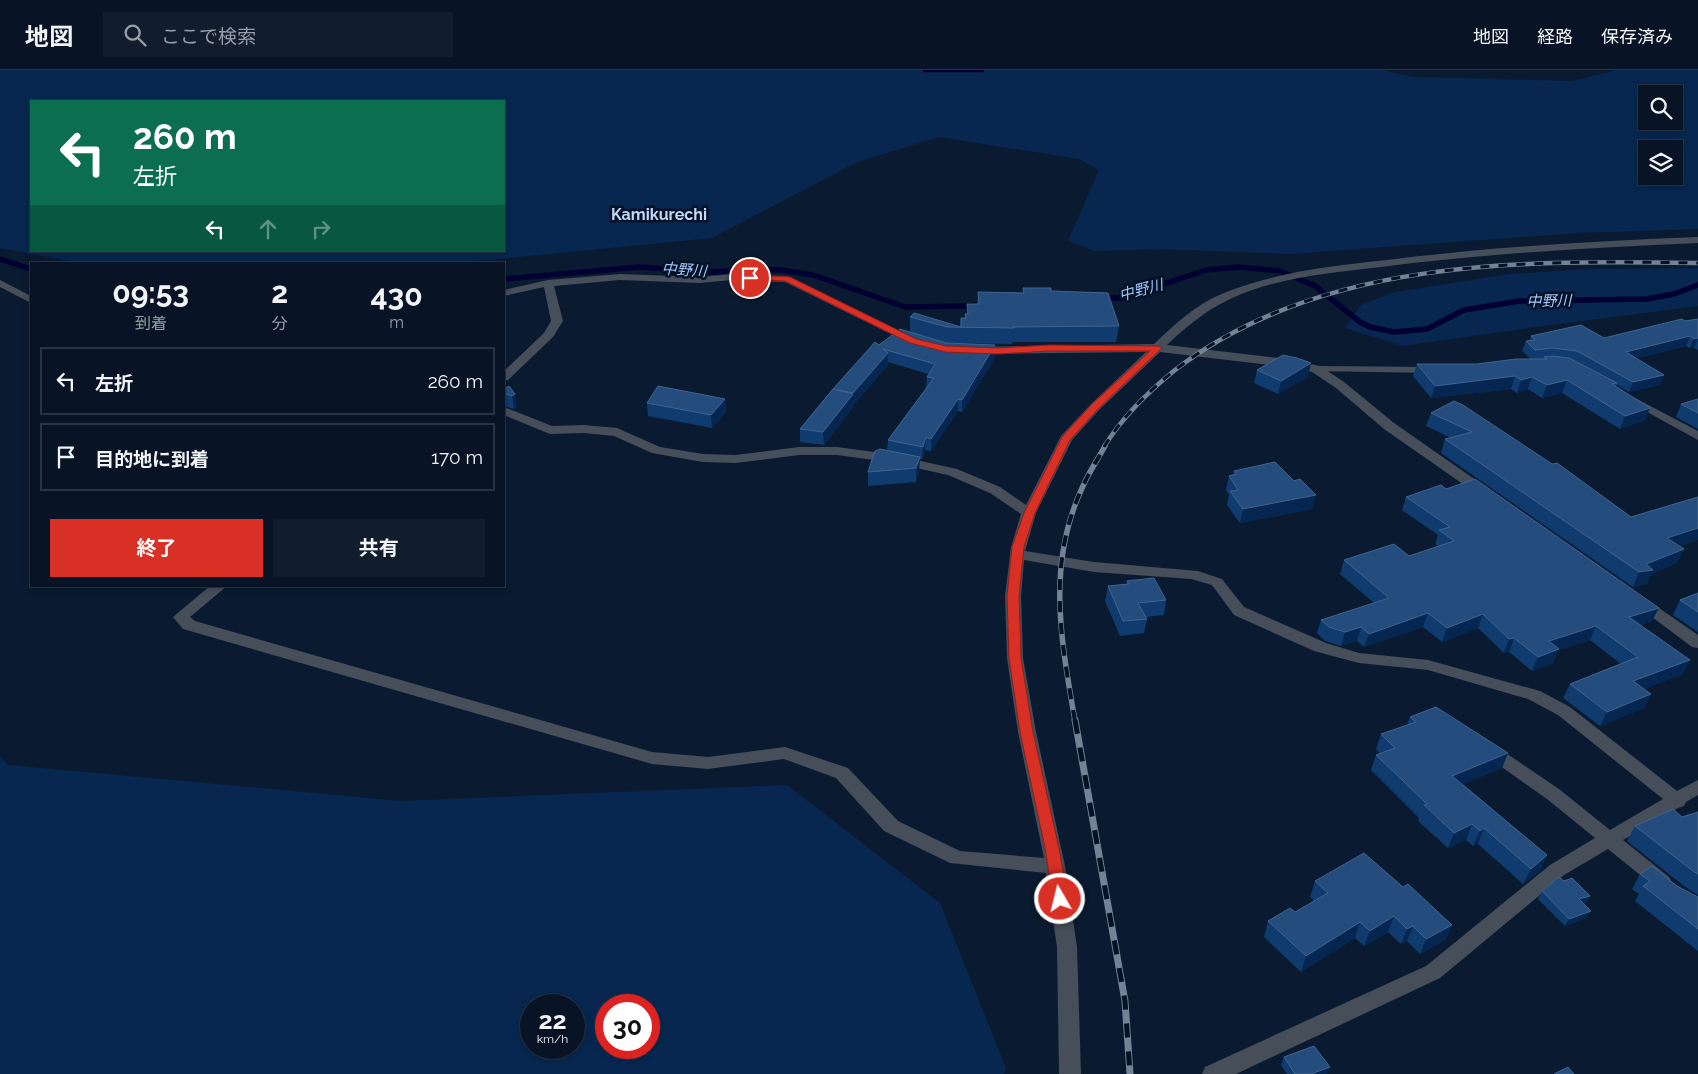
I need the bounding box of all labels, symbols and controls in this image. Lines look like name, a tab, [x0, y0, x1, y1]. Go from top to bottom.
search box	[103, 12, 453, 57]
icon: search	[121, 21, 149, 49]
text: 地図	[25, 22, 73, 51]
text: ここで検索	[161, 25, 256, 47]
text: 地図	[1473, 26, 1509, 47]
text: 経路	[1537, 26, 1573, 47]
text: 保存済み	[1601, 26, 1673, 47]
map controls	[1638, 85, 1683, 185]
button: search	[1638, 85, 1683, 130]
text: 260 m	[133, 116, 236, 157]
icon: left	[50, 120, 115, 185]
button: layers	[1638, 140, 1683, 185]
text: 左折	[133, 163, 177, 189]
district label: Kamikurechi	[611, 205, 707, 224]
icon: left	[201, 215, 229, 243]
icon: ahead	[254, 215, 282, 243]
icon: right	[307, 215, 335, 243]
pin	[729, 257, 771, 299]
water label: 中野川	[661, 259, 709, 281]
icon: arrive	[736, 264, 764, 292]
text: 09:53	[112, 275, 189, 310]
text: 2	[271, 275, 288, 310]
water label: 中野川	[1117, 275, 1167, 305]
text: 430	[370, 278, 423, 313]
water label: 中野川	[1526, 292, 1574, 310]
text: m	[389, 313, 404, 332]
text: 到着	[135, 314, 167, 333]
text: 分	[272, 314, 288, 333]
icon: left	[52, 367, 80, 395]
text: 260 m	[428, 370, 483, 392]
text: 左折	[95, 372, 133, 394]
icon: arrive	[52, 443, 80, 471]
text: 170 m	[431, 446, 483, 468]
text: 目的地に到着	[95, 448, 209, 470]
button: 終了	[50, 519, 263, 577]
button: 共有	[273, 519, 485, 577]
position arrow	[1033, 872, 1085, 924]
speed limit sign: 30	[595, 994, 660, 1059]
text: 22	[538, 1005, 567, 1035]
text: km/h	[537, 1032, 568, 1046]

